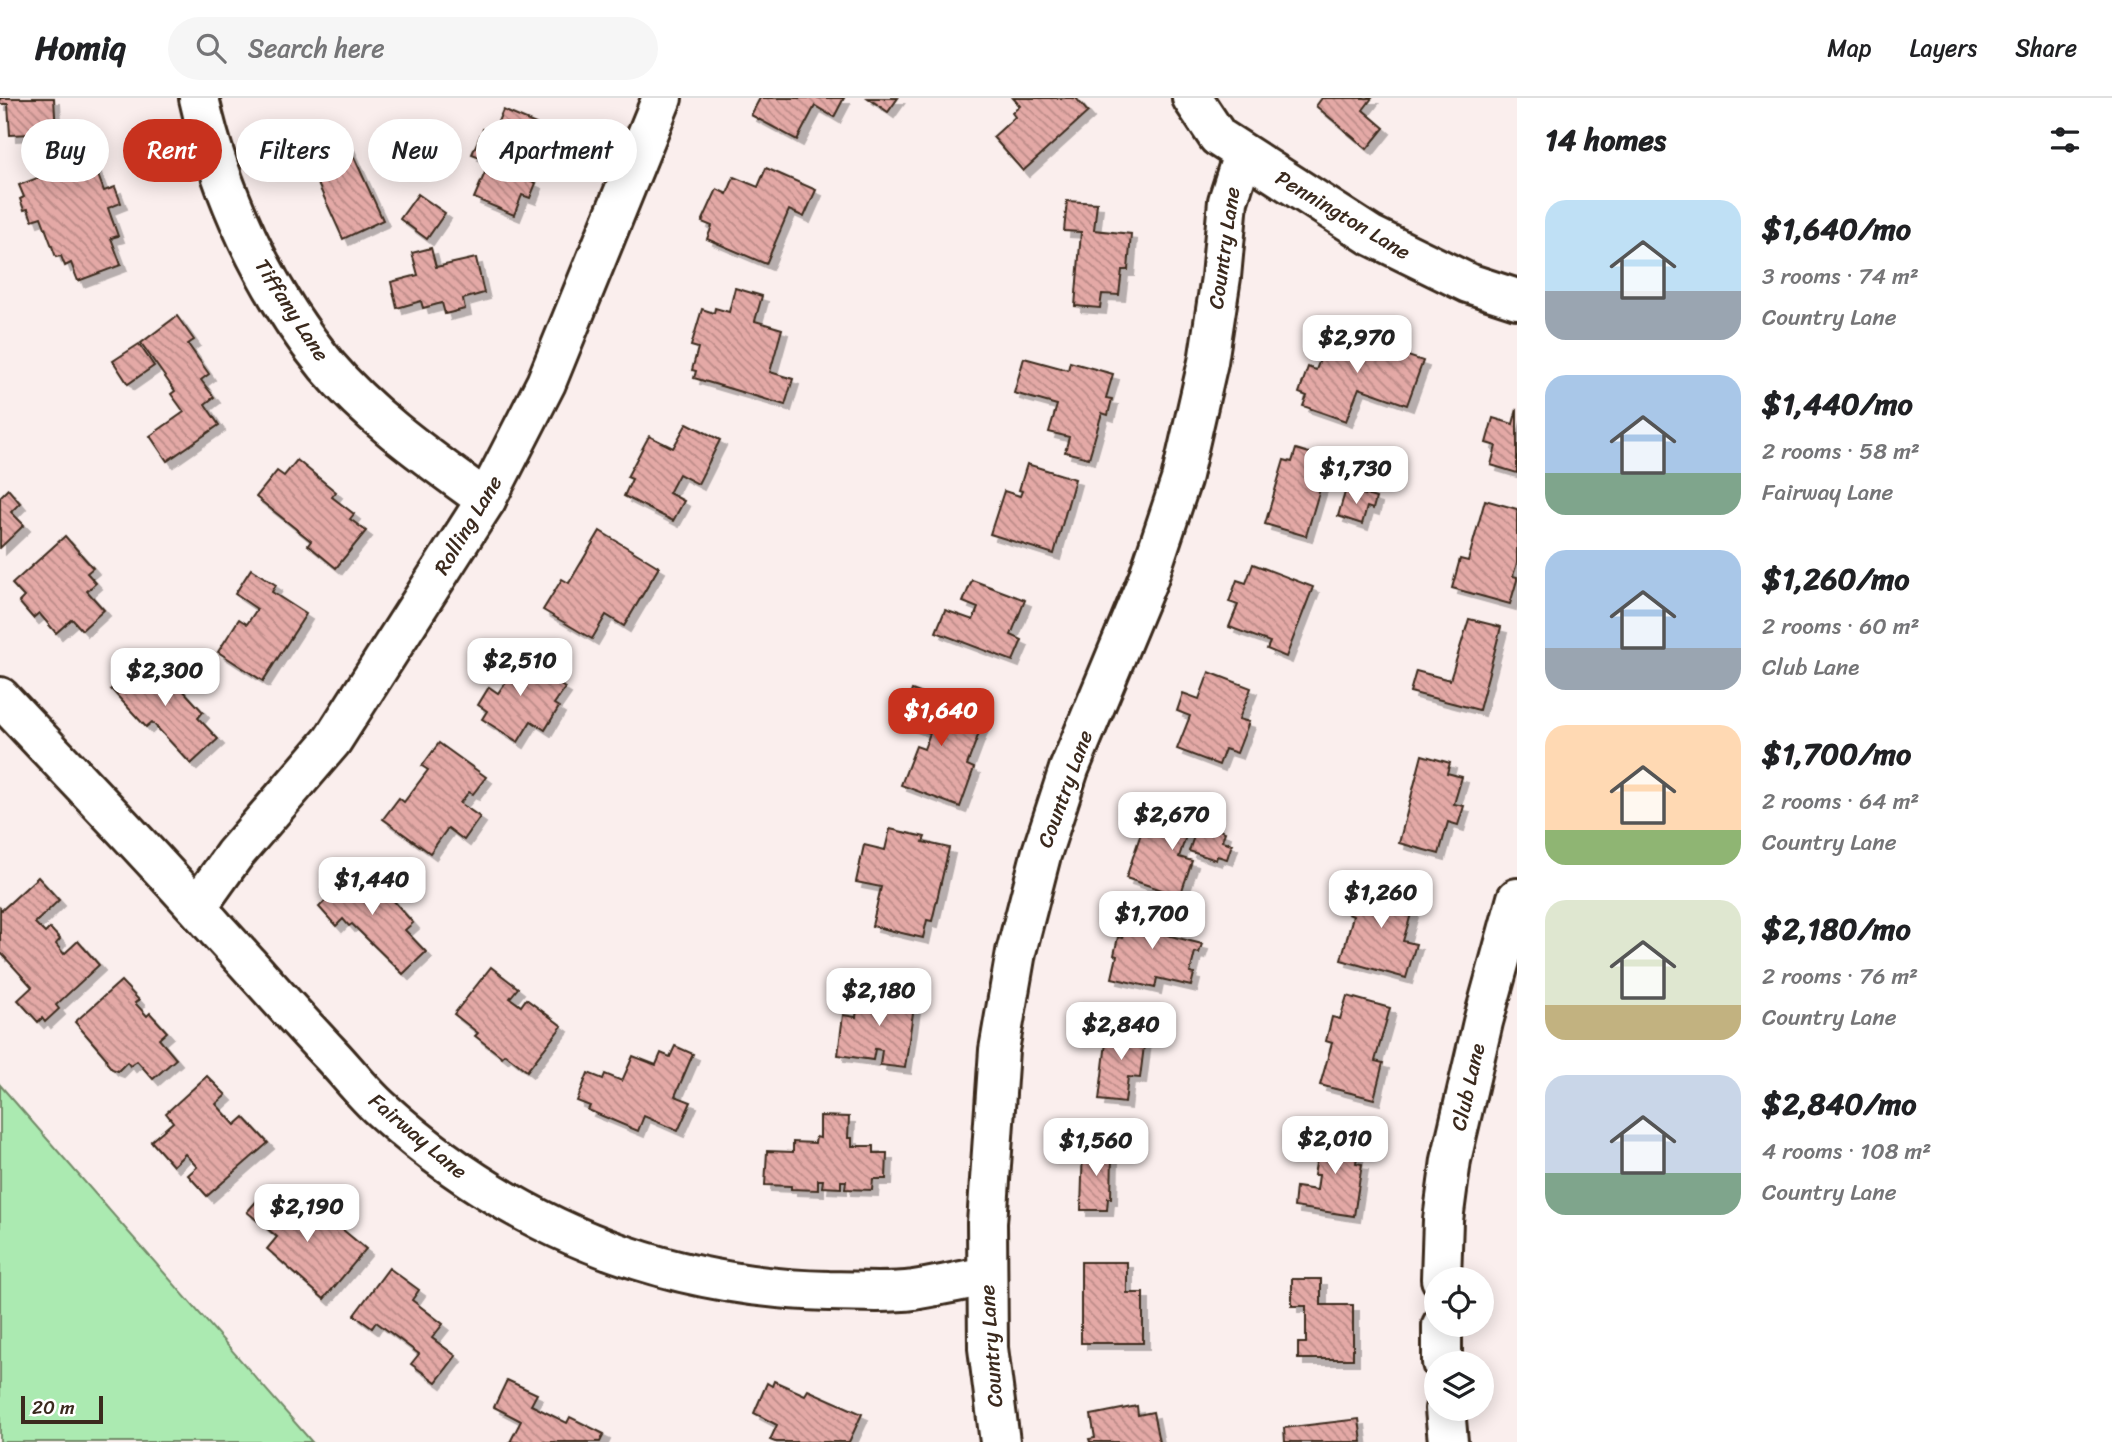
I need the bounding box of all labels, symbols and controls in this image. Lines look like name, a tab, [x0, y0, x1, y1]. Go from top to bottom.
search box	[168, 17, 658, 80]
text: Homiq	[35, 19, 126, 77]
text: Search here	[248, 25, 385, 71]
text: Map	[1827, 27, 1872, 69]
text: Layers	[1910, 27, 1977, 69]
text: Share	[2015, 27, 2077, 69]
icon: search	[192, 29, 230, 67]
text: 14 homes	[1545, 113, 1666, 167]
chip: Buy	[21, 119, 109, 182]
chip: Rent	[123, 119, 222, 182]
chip: Filters	[236, 119, 354, 182]
chip: New	[368, 119, 462, 182]
chip: Apartment	[476, 119, 637, 182]
icon: filters	[2046, 121, 2084, 159]
street label: Pennington Lane	[1268, 159, 1418, 271]
street label: Country Lane	[1197, 184, 1251, 311]
text: $1,640/mo	[1762, 202, 1911, 256]
icon: home	[1601, 228, 1685, 312]
street label: Tiffany Lane	[244, 251, 340, 369]
text: 3 rooms · 74 m²	[1762, 256, 1919, 297]
text: Country Lane	[1762, 297, 1897, 338]
pin: $2,970	[1300, 316, 1414, 375]
text: $2,970	[1319, 317, 1395, 358]
text: $1,440/mo	[1762, 377, 1913, 431]
icon: home	[1601, 403, 1685, 487]
text: 2 rooms · 58 m²	[1762, 431, 1920, 472]
pin: $1,730	[1299, 446, 1413, 506]
text: $1,730	[1320, 448, 1392, 489]
street label: Rolling Lane	[423, 467, 513, 582]
text: Fairway Lane	[1762, 472, 1893, 513]
text: $1,260/mo	[1762, 552, 1910, 606]
icon: home	[1601, 578, 1685, 662]
text: 2 rooms · 60 m²	[1762, 606, 1920, 647]
pin: $2,510	[463, 638, 577, 698]
text: $2,510	[483, 640, 557, 681]
text: Club Lane	[1762, 647, 1859, 688]
pin: $2,300	[108, 648, 222, 708]
text: $2,300	[127, 650, 203, 691]
pin: $1,640	[884, 688, 998, 748]
text: $1,640	[904, 690, 978, 731]
street label: Country Lane	[1026, 725, 1104, 853]
text: $1,700/mo	[1762, 727, 1911, 781]
icon: home	[1601, 753, 1685, 837]
text: 2 rooms · 64 m²	[1762, 781, 1919, 822]
pin: $2,670	[1115, 792, 1229, 852]
text: $2,670	[1134, 794, 1210, 835]
text: Country Lane	[1762, 822, 1897, 863]
pin: $1,440	[315, 858, 429, 917]
text: $1,440	[335, 859, 409, 900]
pin: $1,260	[1324, 870, 1438, 930]
text: $1,260	[1345, 872, 1417, 913]
pin: $1,700	[1095, 892, 1209, 951]
text: $1,700	[1115, 893, 1189, 934]
text: $2,180/mo	[1762, 902, 1911, 956]
icon: home	[1601, 928, 1685, 1012]
text: 2 rooms · 76 m²	[1762, 956, 1918, 997]
pin: $2,180	[822, 968, 936, 1028]
text: $2,180	[842, 970, 916, 1011]
text: Country Lane	[1762, 997, 1897, 1038]
pin: $2,840	[1064, 1002, 1178, 1062]
text: $2,840	[1082, 1004, 1160, 1045]
street label: Club Lane	[1439, 1039, 1497, 1135]
text: $2,840/mo	[1762, 1077, 1917, 1131]
street label: Fairway Lane	[360, 1083, 476, 1189]
icon: home	[1601, 1103, 1685, 1187]
pin: $2,010	[1278, 1116, 1392, 1176]
pin: $1,560	[1039, 1118, 1153, 1178]
text: $2,010	[1298, 1118, 1372, 1159]
text: $1,560	[1059, 1120, 1133, 1161]
text: 4 rooms · 108 m²	[1762, 1131, 1931, 1172]
text: Country Lane	[1762, 1172, 1897, 1213]
pin: $2,190	[250, 1184, 364, 1244]
text: $2,190	[270, 1186, 344, 1227]
map controls	[1424, 1267, 1494, 1421]
button: locate	[1424, 1267, 1494, 1337]
street label: Country Lane	[968, 1283, 1014, 1409]
button: layers	[1424, 1351, 1494, 1421]
text: 20 m	[32, 1391, 75, 1424]
scale bar	[21, 1393, 103, 1425]

